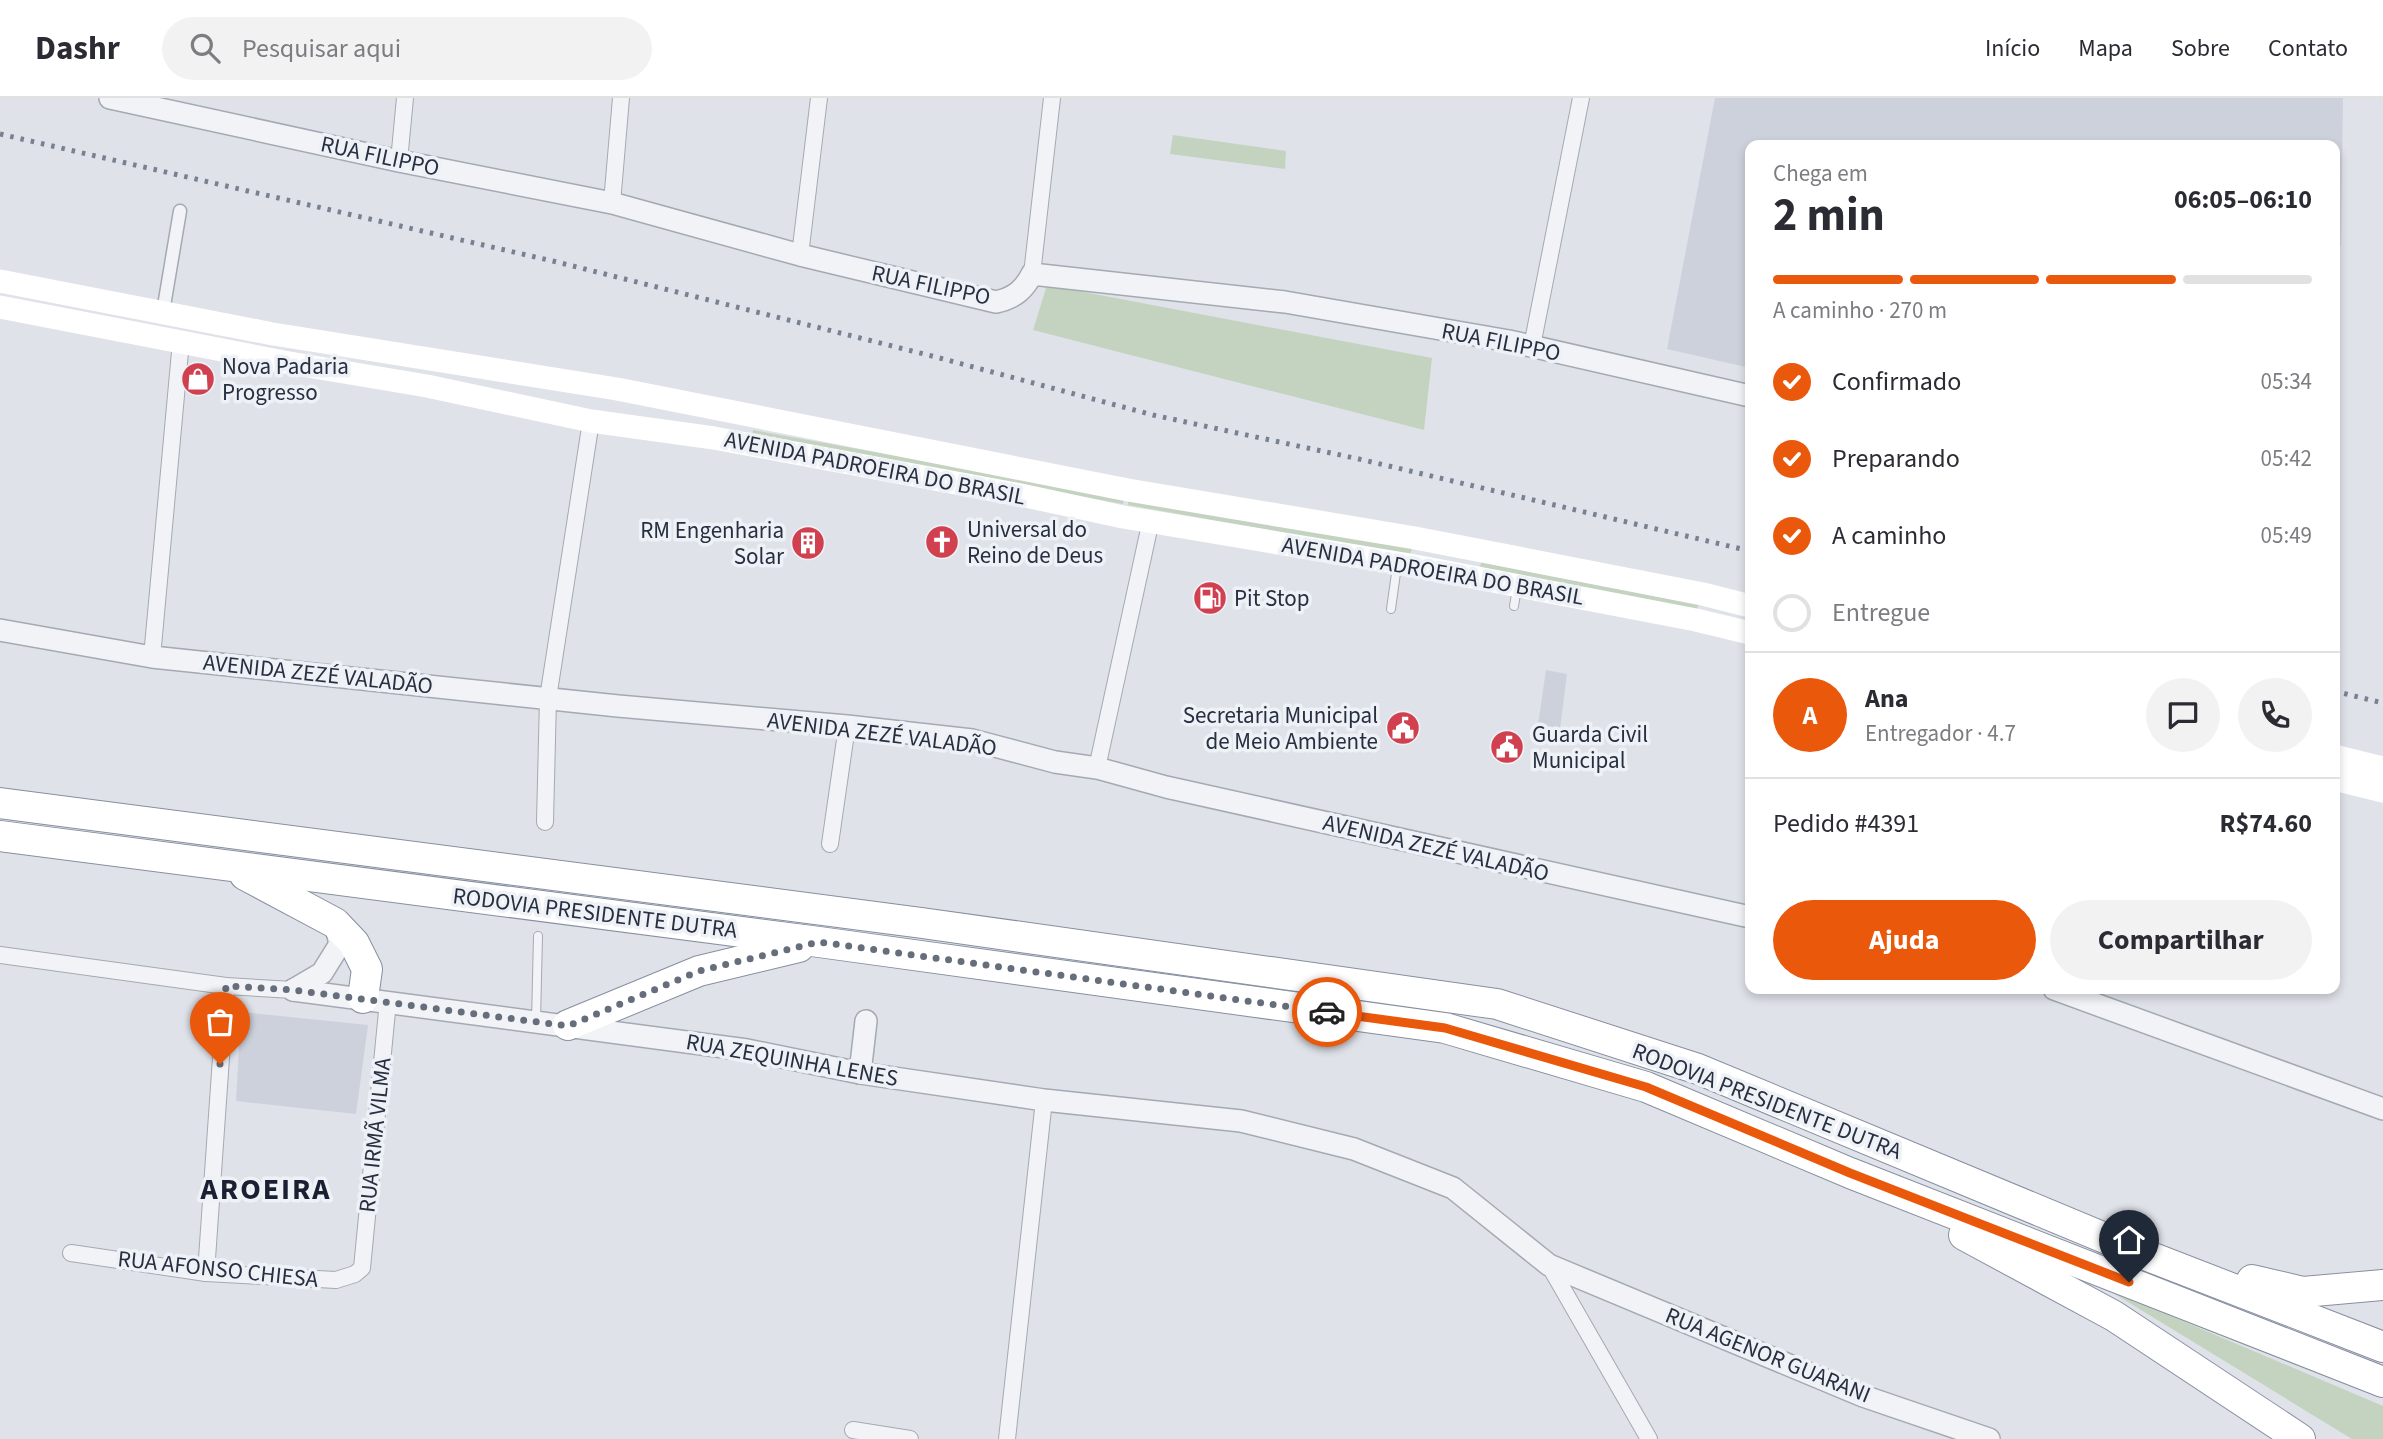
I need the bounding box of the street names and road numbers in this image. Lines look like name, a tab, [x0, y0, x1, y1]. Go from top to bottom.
street label: RUA FILIPPO	[318, 127, 442, 185]
street label: RUA FILIPPO	[869, 256, 993, 314]
street label: RUA FILIPPO	[1439, 314, 1563, 370]
street label: AVENIDA PADROEIRA DO BRASIL	[722, 423, 1028, 513]
street label: AVENIDA PADROEIRA DO BRASIL	[1280, 528, 1586, 614]
street label: AVENIDA ZEZÉ VALADÃO	[201, 646, 435, 702]
street label: AVENIDA ZEZÉ VALADÃO	[765, 704, 999, 764]
street label: AVENIDA ZEZÉ VALADÃO	[1320, 806, 1552, 890]
street label: RODOVIA PRESIDENTE DUTRA	[451, 879, 739, 947]
street label: RUA ZEQUINHA LENES	[683, 1025, 901, 1095]
street label: RODOVIA PRESIDENTE DUTRA	[1628, 1034, 1907, 1168]
street label: RUA IRMÃ VILMA	[350, 1055, 400, 1214]
street label: RUA AFONSO CHIESA	[116, 1242, 320, 1296]
street label: RUA AGENOR GUARANI	[1660, 1299, 1876, 1411]

